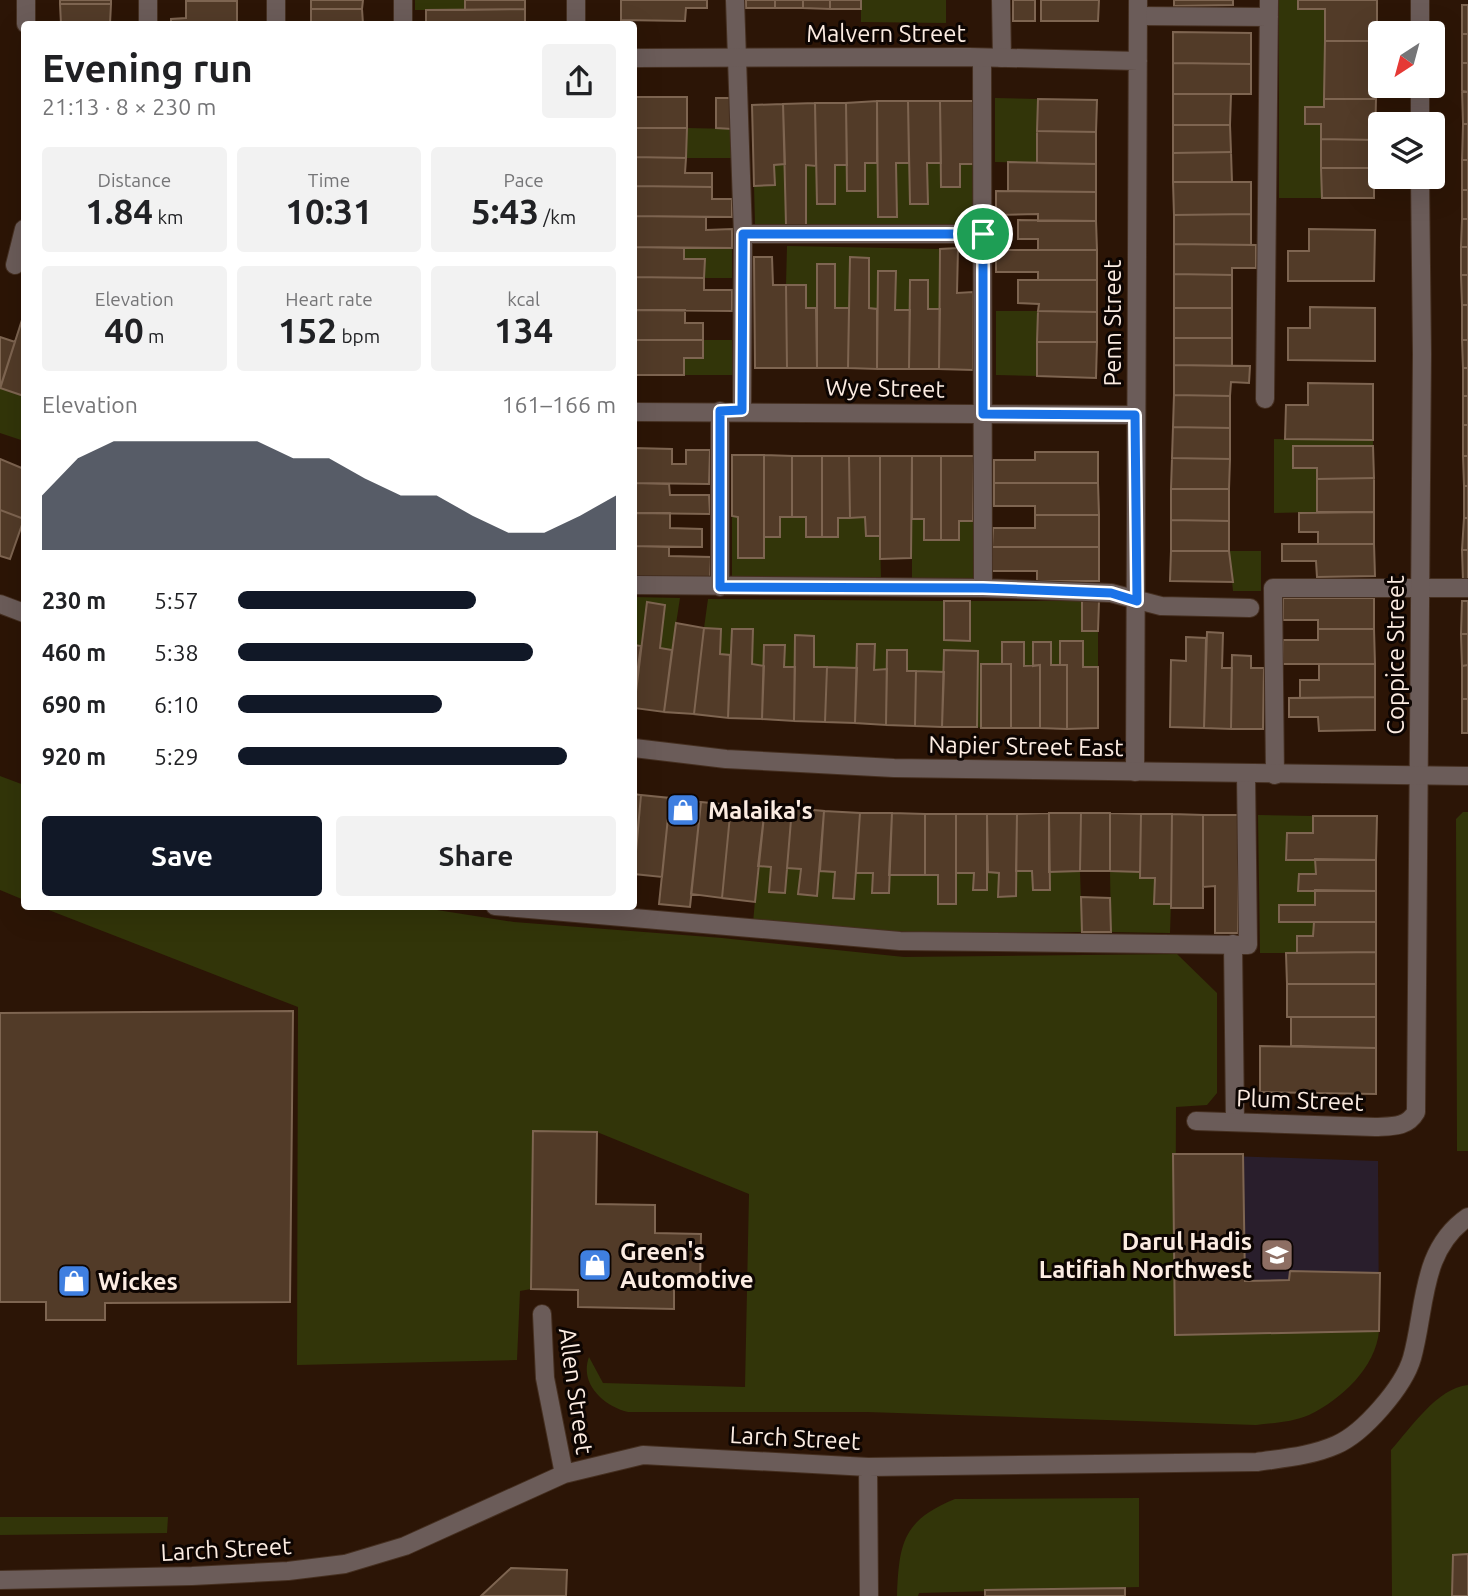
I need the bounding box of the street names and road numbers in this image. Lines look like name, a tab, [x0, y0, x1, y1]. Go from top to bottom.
street label: Malvern Street	[806, 20, 966, 47]
street label: Penn Street	[1099, 259, 1126, 387]
street label: Wye Street	[825, 373, 946, 403]
street label: Coppice Street	[1382, 575, 1409, 735]
street label: Napier Street East	[928, 731, 1124, 761]
street label: Plum Street	[1236, 1084, 1365, 1116]
street label: Allen Street	[554, 1326, 598, 1457]
street label: Larch Street	[729, 1421, 862, 1455]
street label: Larch Street	[160, 1532, 293, 1566]

